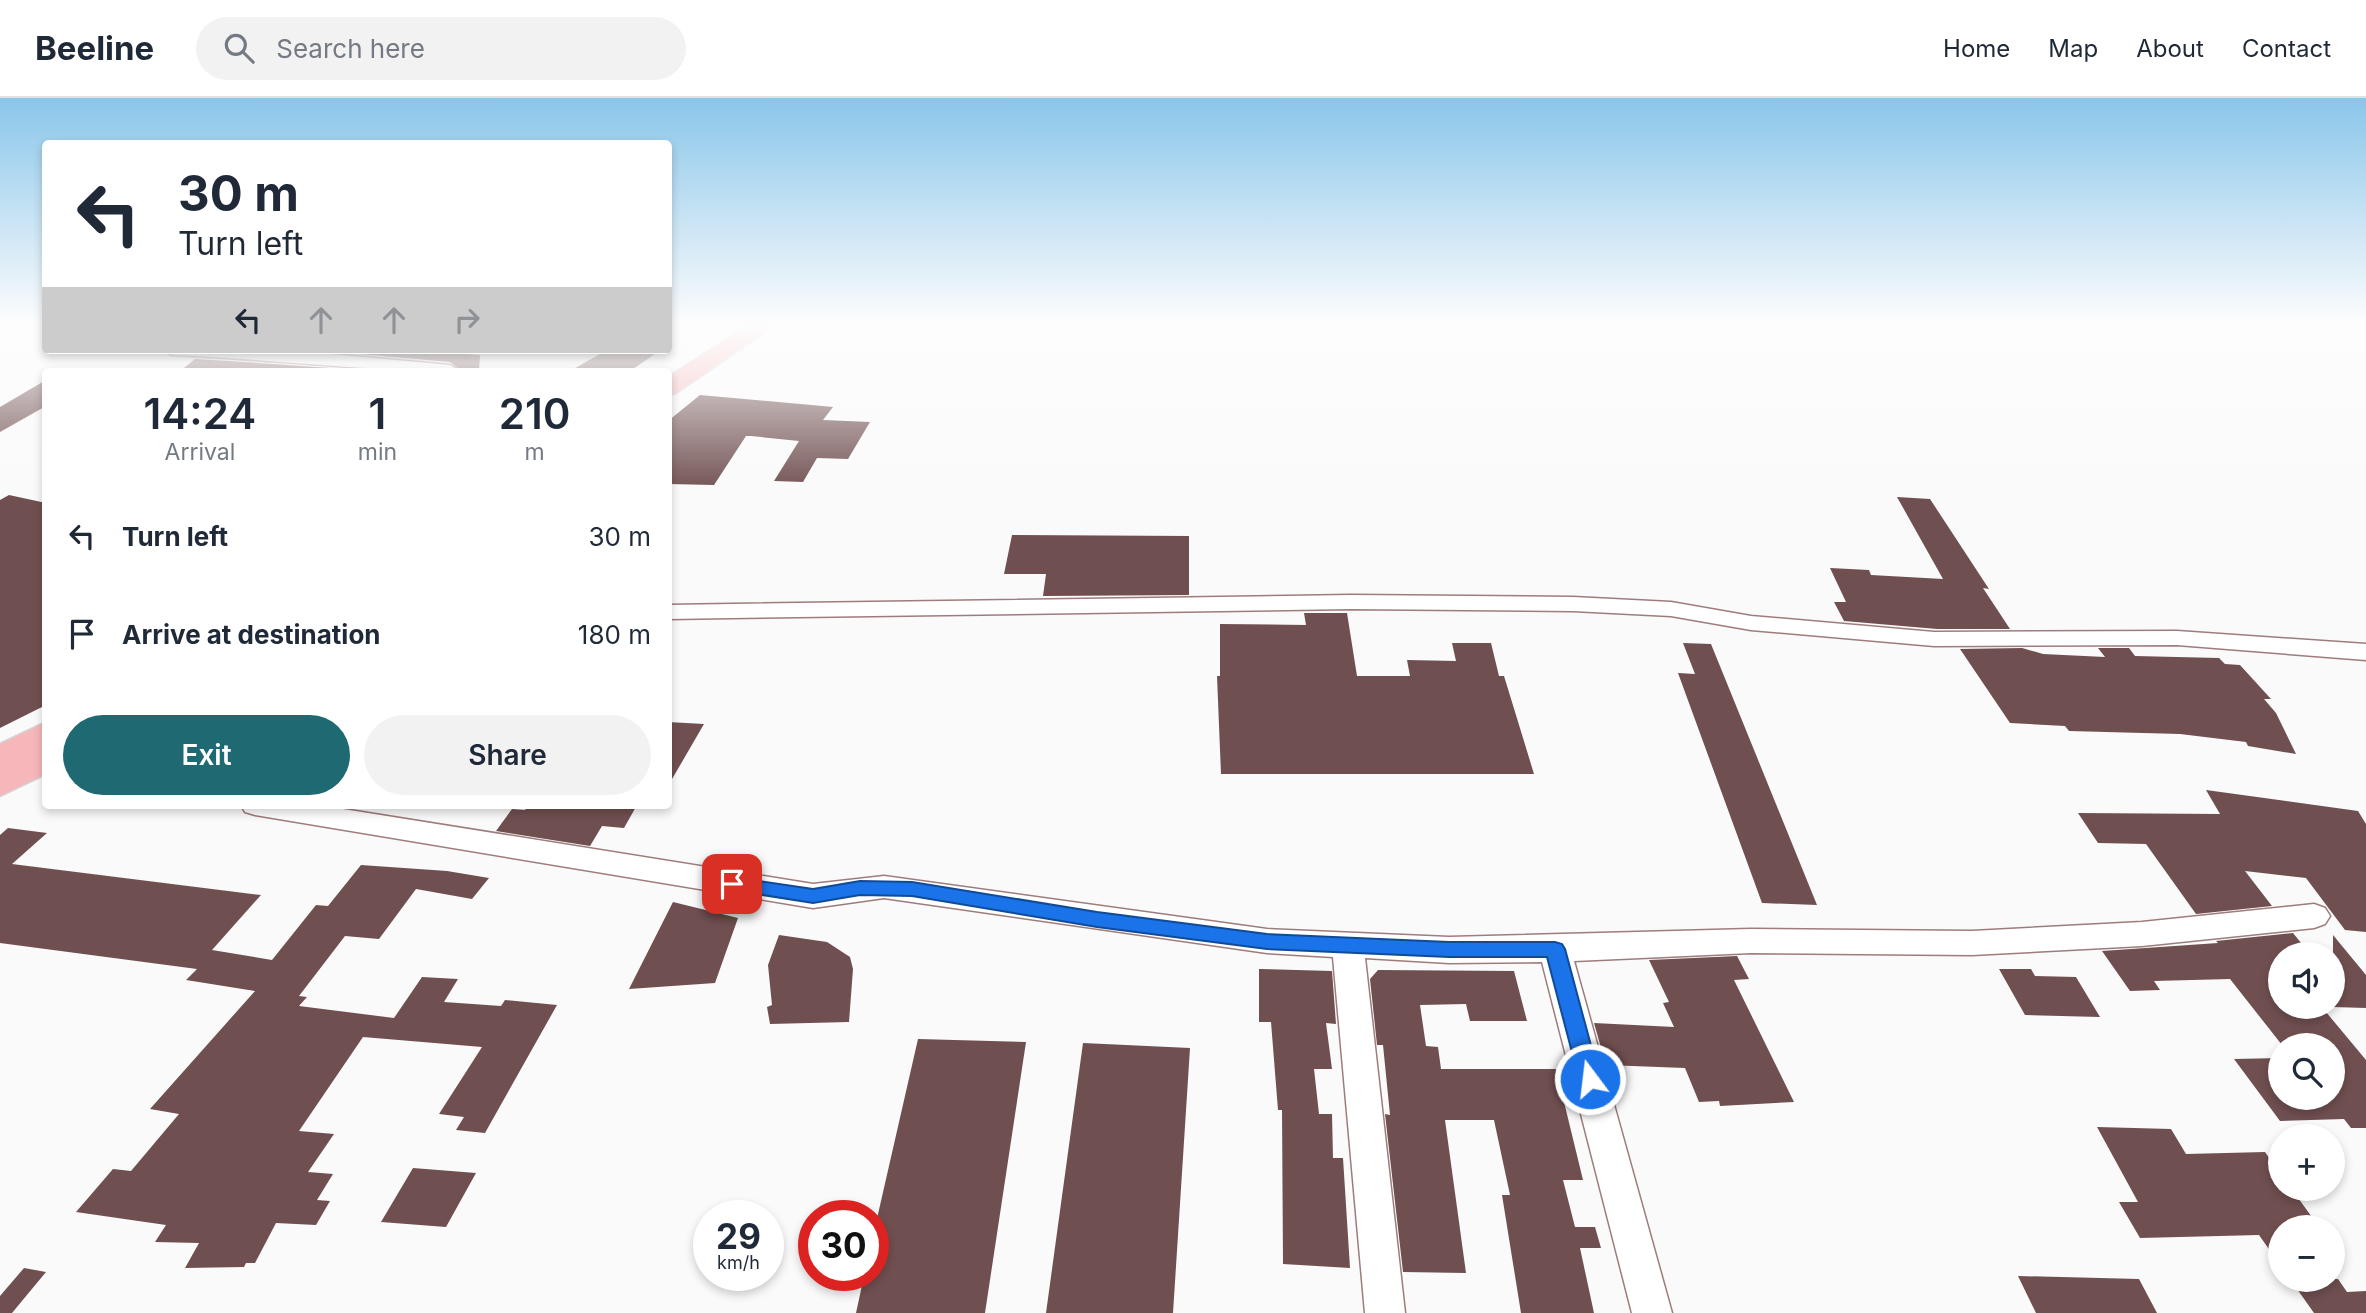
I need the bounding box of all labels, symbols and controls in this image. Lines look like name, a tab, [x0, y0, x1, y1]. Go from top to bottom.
search box	[196, 17, 686, 80]
text: Beeline	[35, 28, 154, 68]
icon: search	[220, 29, 258, 67]
text: Search here	[276, 33, 425, 64]
text: Home	[1943, 34, 2010, 63]
text: Map	[2048, 34, 2098, 63]
text: About	[2136, 34, 2204, 63]
text: Contact	[2242, 34, 2331, 63]
text: 30 m	[178, 164, 299, 223]
icon: left	[63, 168, 154, 259]
text: Turn left	[178, 224, 303, 263]
icon: left	[229, 301, 267, 339]
icon: ahead	[302, 301, 340, 339]
icon: ahead	[375, 301, 413, 339]
icon: right	[448, 301, 486, 339]
text: 14:24	[144, 388, 256, 439]
text: 1	[369, 388, 386, 439]
text: 210	[499, 388, 570, 439]
text: Arrival	[165, 438, 235, 466]
text: min	[358, 438, 397, 466]
text: m	[524, 438, 545, 466]
icon: left	[63, 517, 101, 555]
text: Turn left	[122, 521, 228, 552]
text: 30 m	[588, 521, 651, 552]
icon: arrive	[63, 615, 101, 653]
text: Arrive at destination	[122, 619, 381, 650]
text: 180 m	[578, 619, 651, 650]
button: Exit	[63, 715, 350, 795]
button: Share	[364, 715, 651, 795]
pin	[702, 854, 762, 914]
icon: arrive	[713, 865, 751, 903]
map controls	[2268, 942, 2345, 1292]
button: sound	[2268, 942, 2345, 1019]
button: search	[2268, 1033, 2345, 1110]
position arrow	[1553, 1042, 1627, 1116]
button: +	[2268, 1124, 2345, 1201]
speed limit sign: 30	[798, 1200, 889, 1291]
text: 29	[716, 1215, 761, 1257]
button: −	[2268, 1215, 2345, 1292]
text: km/h	[717, 1252, 760, 1273]

